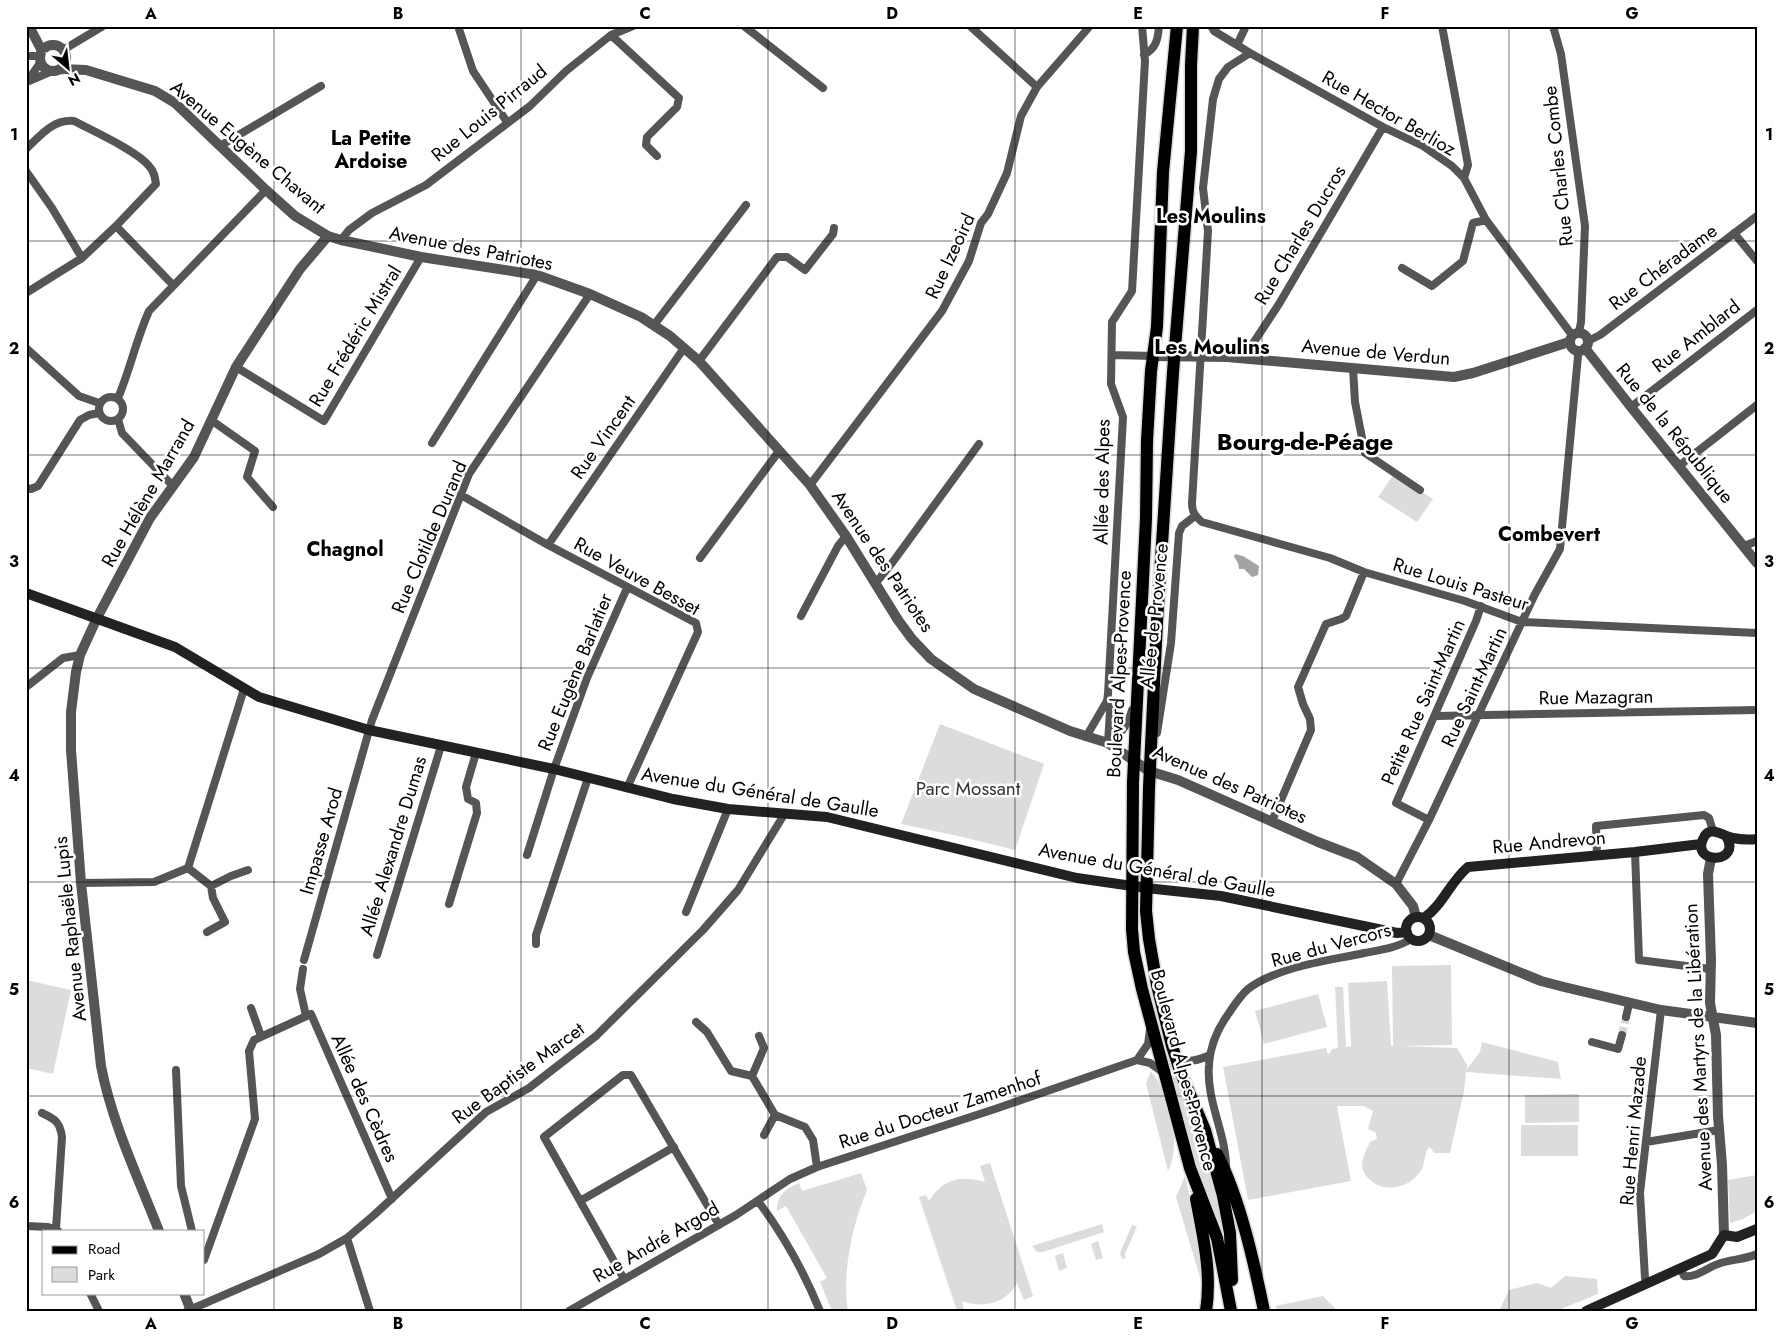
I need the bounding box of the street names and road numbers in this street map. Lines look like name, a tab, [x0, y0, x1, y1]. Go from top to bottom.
street label: Rue Louis Pirraud	[425, 58, 553, 168]
street label: Rue Hector Berlioz	[1317, 64, 1461, 163]
street label: Avenue Eugène Chavant	[164, 74, 332, 220]
street label: Rue Charles Combe	[1536, 84, 1580, 248]
street label: Rue Charles Ducros	[1248, 160, 1353, 310]
street label: Rue Izeoird	[918, 209, 982, 303]
street label: Rue Chéradame	[1603, 217, 1723, 317]
street label: Avenue des Patriotes	[387, 219, 555, 277]
street label: Rue Frédéric Mistral	[302, 260, 408, 412]
street label: Rue Amblard	[1646, 293, 1746, 379]
street label: Avenue de Verdun	[1300, 332, 1452, 372]
street label: Rue de la République	[1610, 357, 1740, 509]
street label: Rue Vincent	[564, 389, 642, 484]
street label: Rue Hélène Marrand	[95, 414, 201, 572]
street label: Allée des Alpes	[1087, 419, 1117, 545]
street label: Rue Clotilde Durand	[385, 457, 473, 617]
street label: Avenue des Patriotes	[825, 485, 941, 638]
street label: Rue Veuve Besset	[569, 530, 705, 622]
street label: Allée de Provence	[1133, 542, 1175, 690]
street label: Rue Louis Pasteur	[1390, 551, 1533, 618]
street label: Boulevard Alpes-Provence	[1100, 569, 1138, 778]
street label: Rue Eugène Barlatier	[531, 589, 619, 755]
street label: Petite Rue Saint-Martin	[1374, 615, 1472, 789]
street label: Rue Saint-Martin	[1434, 623, 1514, 751]
street label: Rue Mazagran	[1538, 682, 1654, 712]
street label: Avenue des Patriotes	[1149, 738, 1312, 830]
street label: Allée Alexandre Dumas	[353, 752, 433, 939]
street label: Avenue du Général de Gaulle	[639, 760, 881, 824]
street label: Impasse Arod	[293, 784, 349, 898]
street label: Rue Andrevon	[1491, 824, 1607, 860]
street label: Avenue Raphaële Lupis	[47, 835, 93, 1023]
street label: Avenue du Général de Gaulle	[1036, 836, 1278, 904]
street label: Avenue des Martyrs de la Libération	[1677, 903, 1719, 1191]
street label: Rue du Vercors	[1268, 916, 1394, 974]
street label: Boulevard Alpes-Provence	[1144, 966, 1224, 1174]
street label: Rue Baptiste Marcet	[446, 1015, 590, 1130]
street label: Allée des Cèdres	[325, 1030, 406, 1167]
street label: Rue Henri Mazade	[1613, 1055, 1653, 1207]
street label: Rue du Docteur Zamenhof	[835, 1064, 1045, 1156]
street label: Rue André Argod	[588, 1195, 724, 1289]

